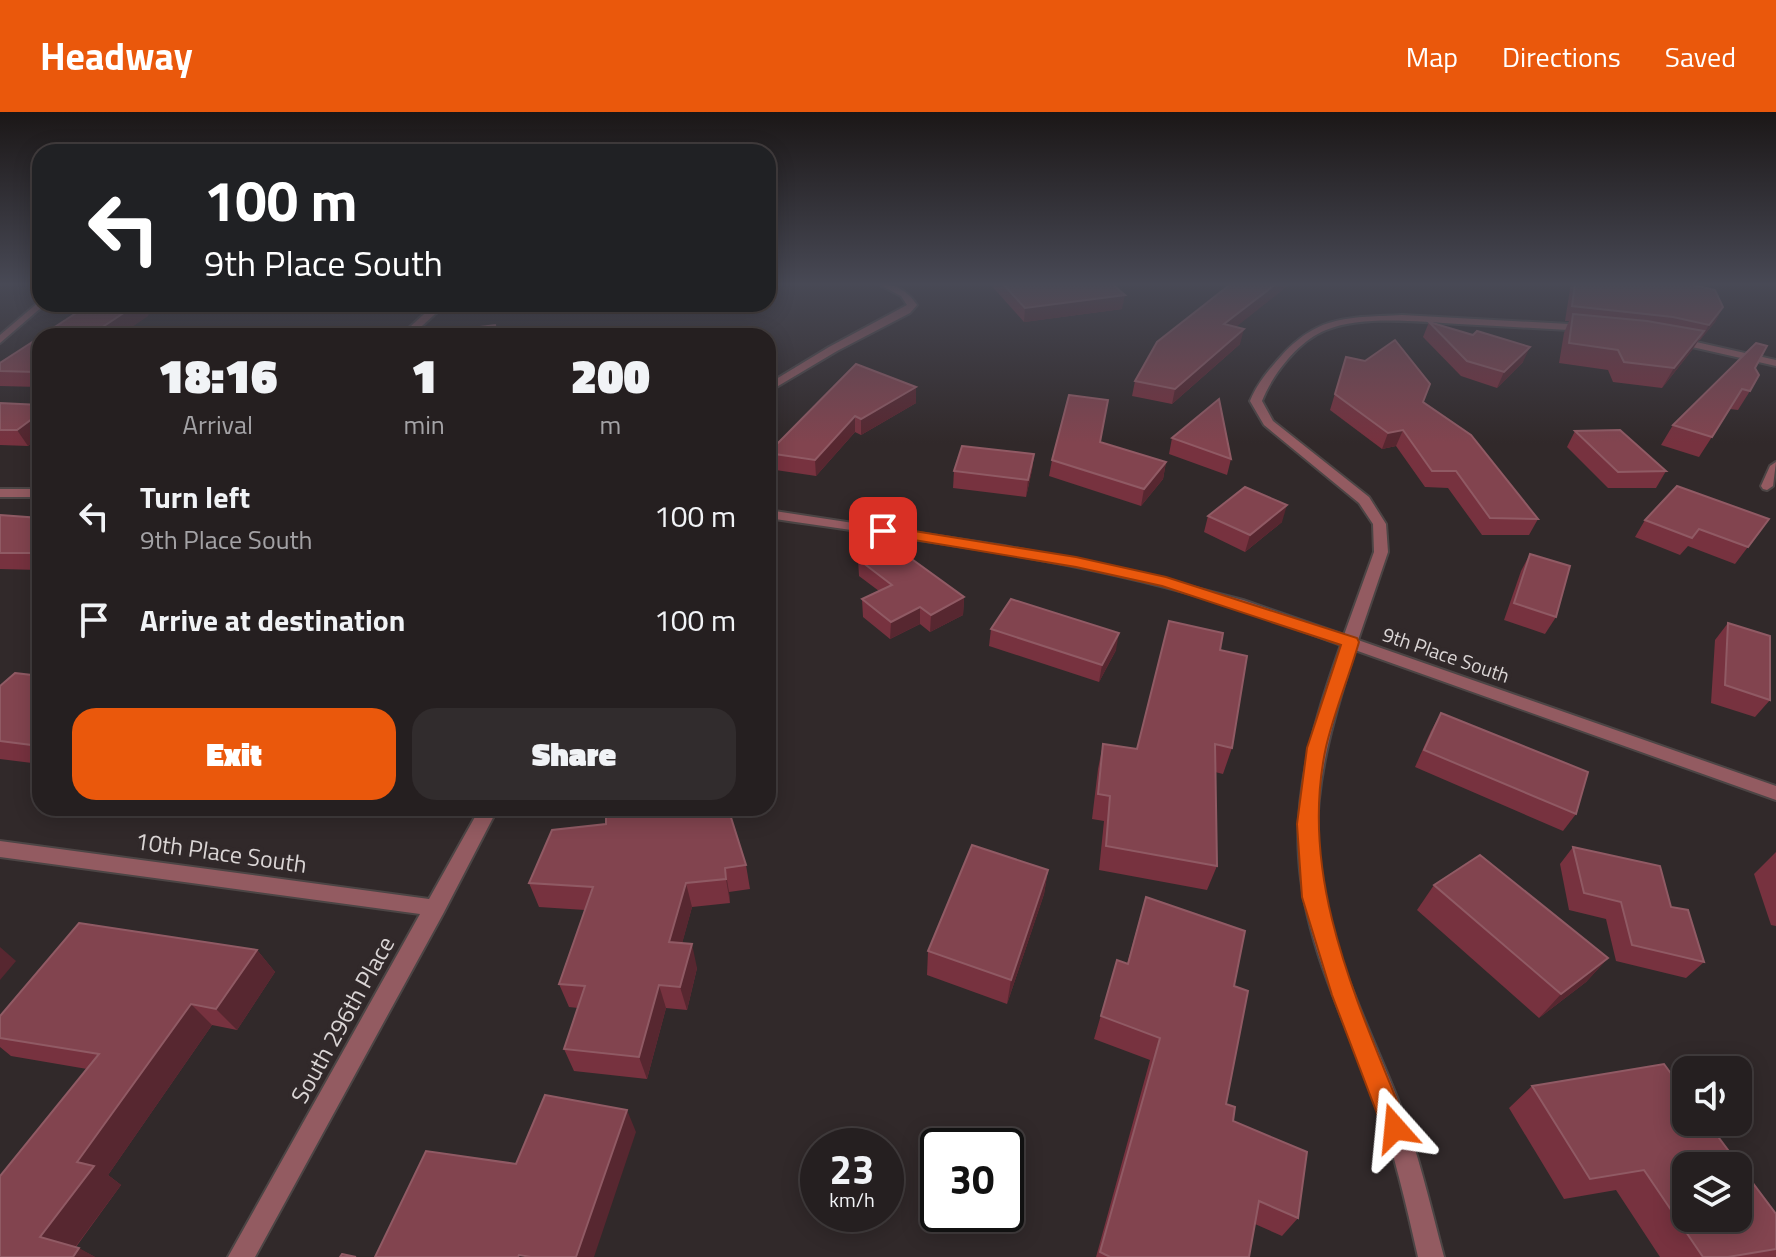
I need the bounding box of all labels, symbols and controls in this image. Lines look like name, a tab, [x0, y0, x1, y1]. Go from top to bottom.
text: Headway	[40, 27, 193, 85]
text: Map	[1406, 35, 1458, 78]
text: Directions	[1502, 35, 1621, 78]
text: Saved	[1665, 35, 1736, 78]
text: 100 m	[204, 158, 357, 243]
icon: left	[72, 176, 176, 280]
text: 9th Place South	[204, 235, 443, 290]
text: 18:16	[158, 339, 277, 412]
text: 1	[411, 339, 437, 412]
text: 200	[571, 339, 650, 412]
text: Arrival	[182, 405, 253, 444]
text: min	[403, 405, 445, 444]
text: m	[600, 405, 621, 444]
text: Turn left	[140, 474, 250, 520]
text: 100 m	[654, 493, 736, 539]
icon: left	[72, 494, 116, 538]
pin	[849, 497, 917, 565]
icon: arrive	[861, 509, 905, 553]
text: 9th Place South	[140, 520, 313, 559]
text: Arrive at destination	[140, 597, 405, 643]
text: 100 m	[654, 597, 736, 643]
icon: arrive	[72, 598, 116, 642]
street label: 9th Place South	[1378, 618, 1514, 691]
button: Exit	[72, 708, 396, 800]
button: Share	[412, 708, 736, 800]
street label: 10th Place South	[133, 822, 309, 882]
street label: South 296th Place	[281, 929, 403, 1110]
map controls	[1672, 1056, 1752, 1232]
button: sound	[1672, 1056, 1752, 1136]
position arrow	[1353, 1086, 1437, 1170]
speed limit sign: 30	[920, 1128, 1024, 1232]
text: 23	[830, 1139, 874, 1200]
button: layers	[1672, 1152, 1752, 1232]
text: km/h	[829, 1184, 875, 1215]

